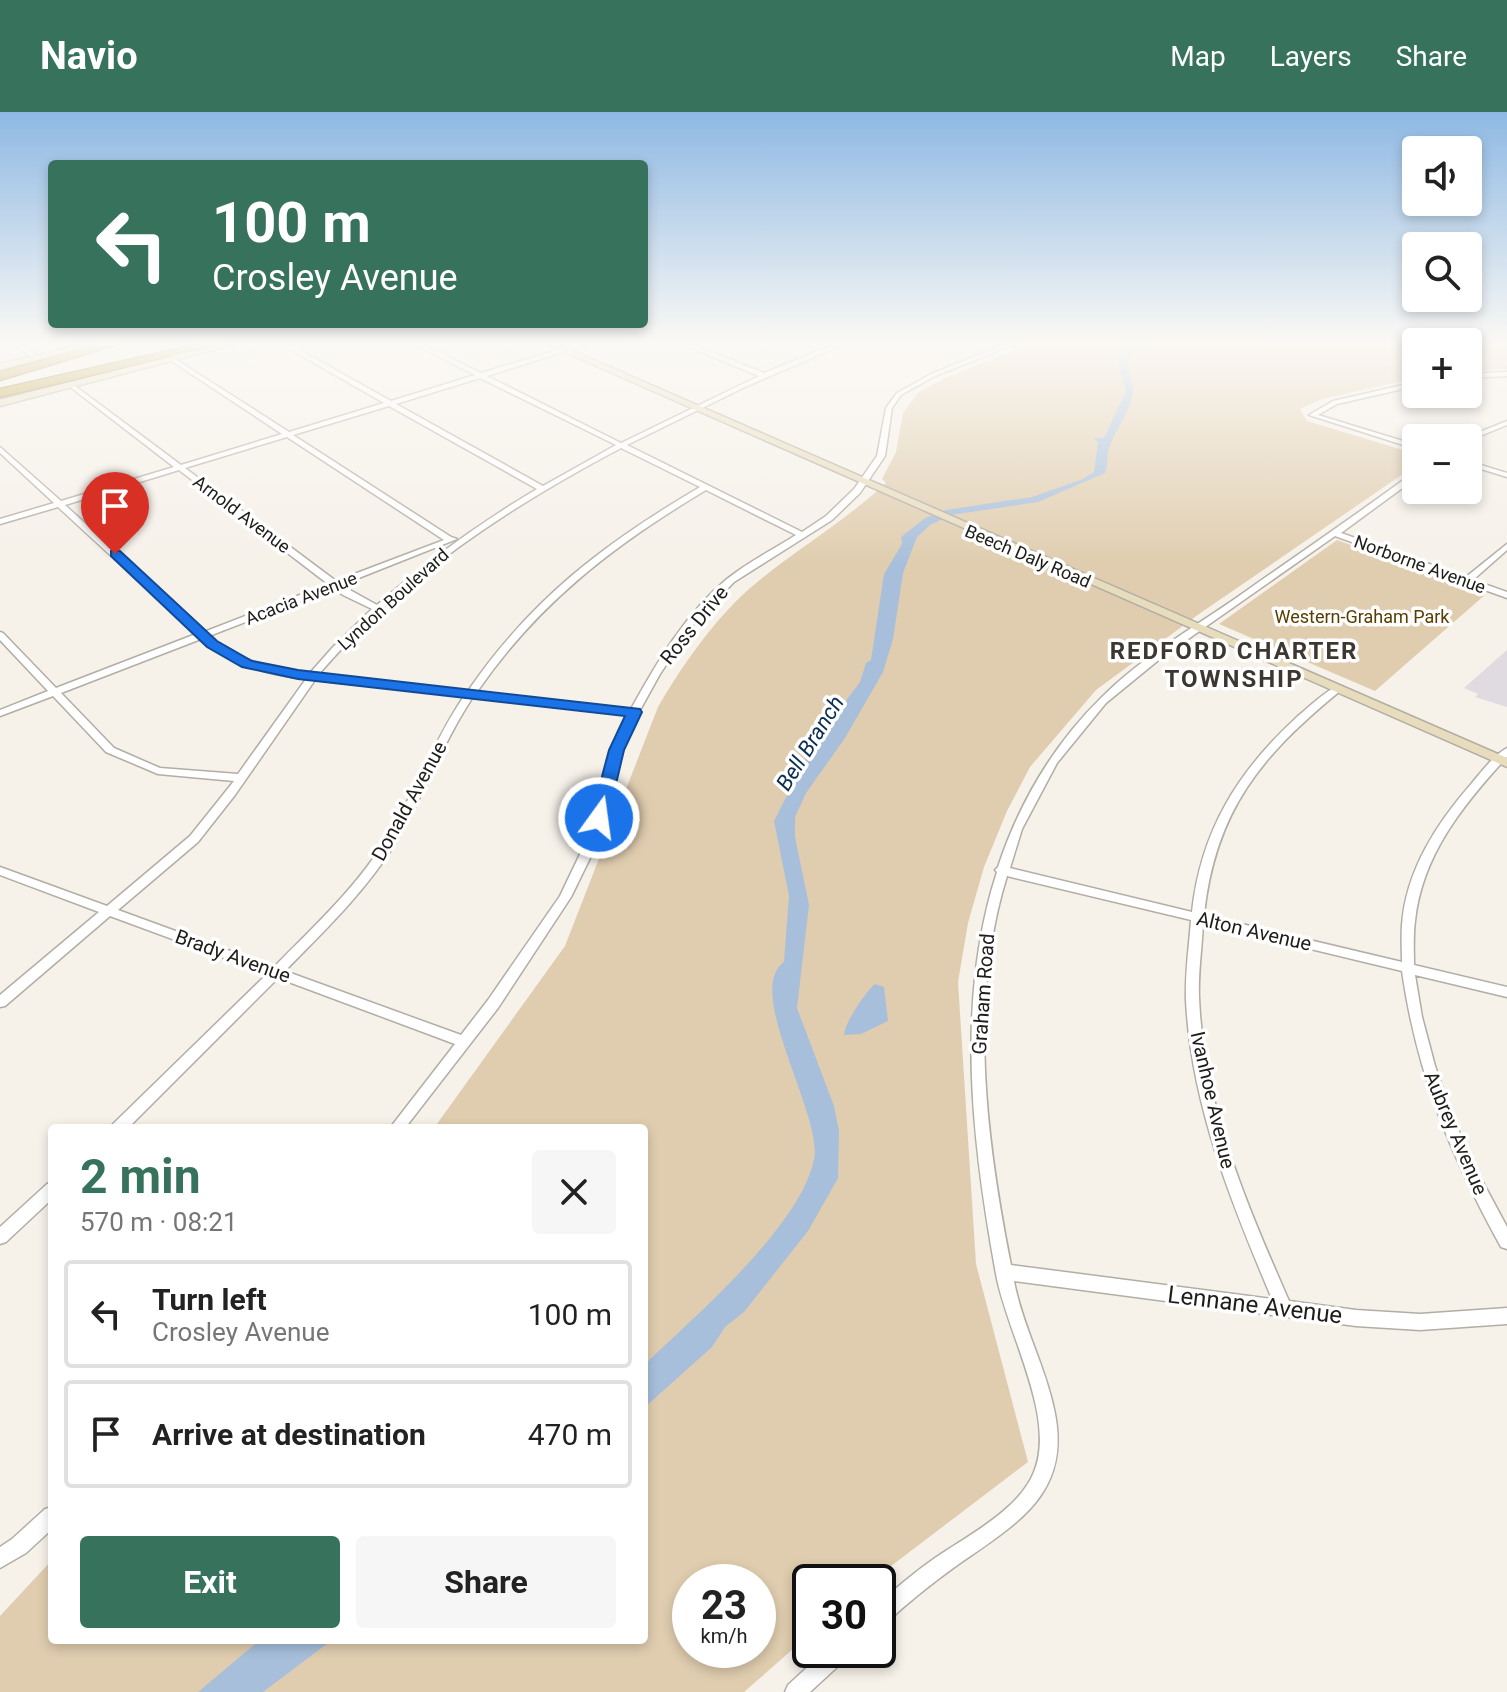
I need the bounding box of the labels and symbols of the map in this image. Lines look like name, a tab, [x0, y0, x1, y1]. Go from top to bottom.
street label: Arnold Avenue	[189, 471, 295, 557]
pin	[81, 472, 149, 554]
street label: Beech Daly Road	[962, 520, 1094, 592]
street label: Norborne Avenue	[1351, 530, 1489, 598]
street label: Lyndon Boulevard	[333, 544, 453, 654]
street label: Acacia Avenue	[242, 567, 360, 629]
street label: Ross Drive	[655, 581, 733, 669]
park label: Western-Graham Park	[1274, 606, 1450, 627]
district label: REDFORD CHARTER TOWNSHIP	[1110, 637, 1358, 693]
water label: Bell Branch	[771, 691, 849, 795]
street label: Donald Avenue	[366, 737, 452, 865]
position arrow	[557, 776, 641, 860]
street label: Alton Avenue	[1194, 906, 1314, 956]
street label: Brady Avenue	[172, 924, 294, 988]
street label: Graham Road	[967, 933, 999, 1055]
street label: Ivanhoe Avenue	[1186, 1029, 1240, 1171]
street label: Aubrey Avenue	[1419, 1068, 1493, 1198]
street label: Lennane Avenue	[1166, 1280, 1344, 1330]
speed limit sign: 30	[792, 1564, 896, 1668]

